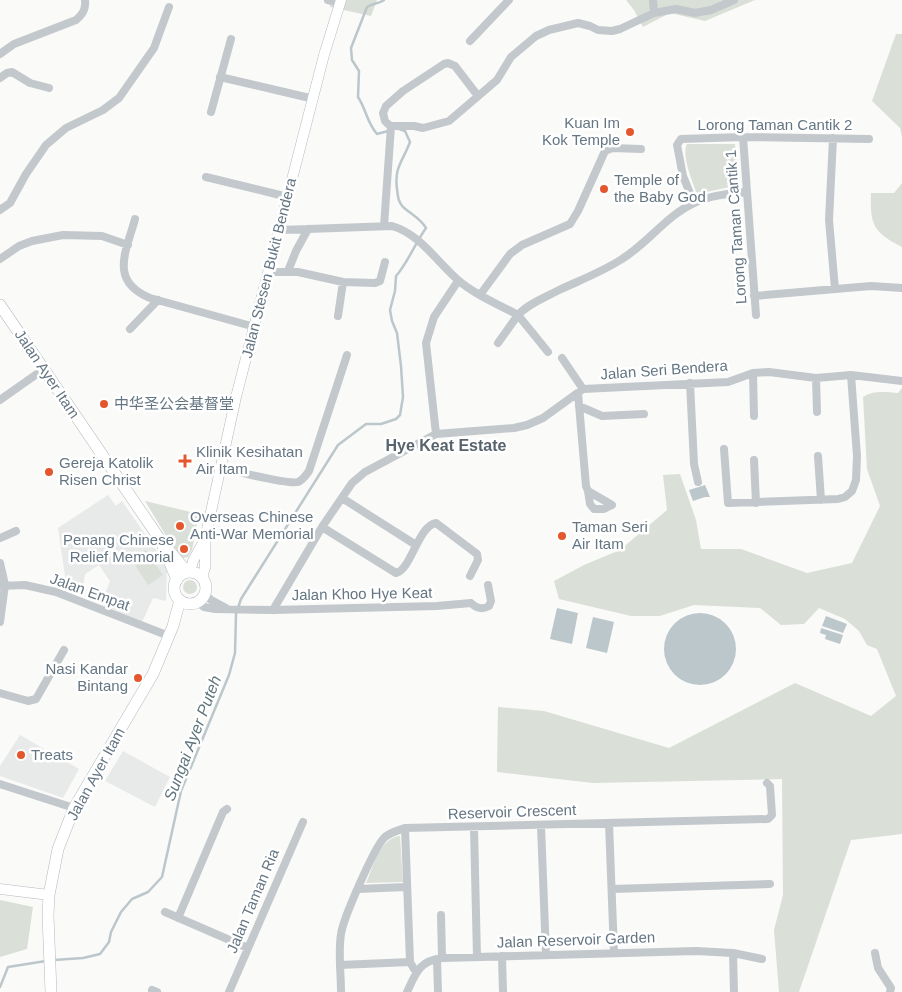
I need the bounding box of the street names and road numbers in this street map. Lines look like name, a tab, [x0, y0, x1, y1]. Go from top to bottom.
street label: Lorong Taman Cantik 2	[698, 116, 852, 133]
street label: Lorong Taman Cantik 1	[722, 149, 749, 305]
street label: Jalan Stesen Bukit Bendera	[238, 175, 299, 360]
street label: Jalan Ayer Itam	[12, 326, 83, 421]
street label: Jalan Seri Bendera	[600, 357, 729, 382]
street label: Jalan Empat	[48, 569, 133, 614]
street label: Jalan Khoo Hye Keat	[291, 584, 433, 603]
street label: Jalan Ayer Itam	[63, 725, 128, 823]
street label: Reservoir Crescent	[448, 801, 577, 822]
street label: Jalan Taman Ria	[223, 846, 282, 955]
street label: Jalan Reservoir Garden	[497, 928, 655, 951]

